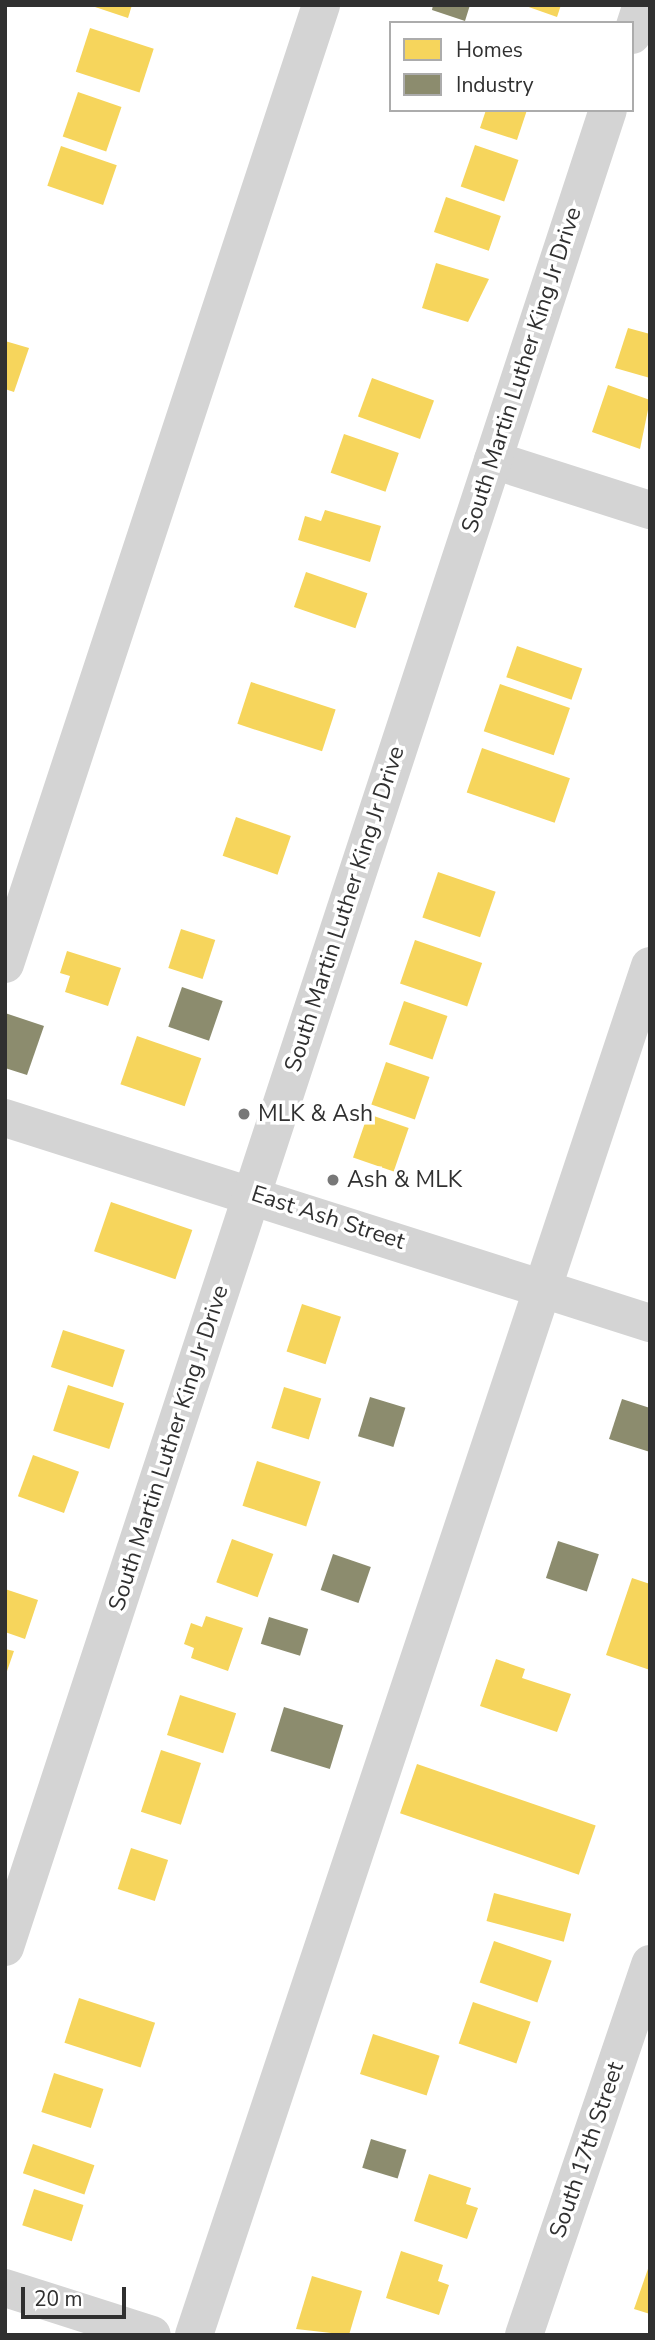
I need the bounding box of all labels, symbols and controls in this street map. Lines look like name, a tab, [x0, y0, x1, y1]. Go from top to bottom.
legend	[389, 21, 634, 112]
text: Homes	[456, 36, 523, 64]
text: Industry	[456, 71, 534, 99]
street label: South Martin Luther King Jr Drive	[456, 204, 588, 536]
street label: South Martin Luther King Jr Drive	[279, 743, 411, 1075]
place label: MLK & Ash	[258, 1100, 373, 1128]
marker: MLK & Ash	[236, 1106, 252, 1122]
place label: Ash & MLK	[347, 1166, 462, 1194]
marker: Ash & MLK	[325, 1172, 341, 1188]
street label: East Ash Street	[248, 1180, 408, 1256]
street label: South Martin Luther King Jr Drive	[103, 1282, 235, 1614]
street label: South 17th Street	[544, 2058, 630, 2242]
scale bar	[24, 2274, 130, 2318]
text: 20 m	[34, 2285, 83, 2313]

